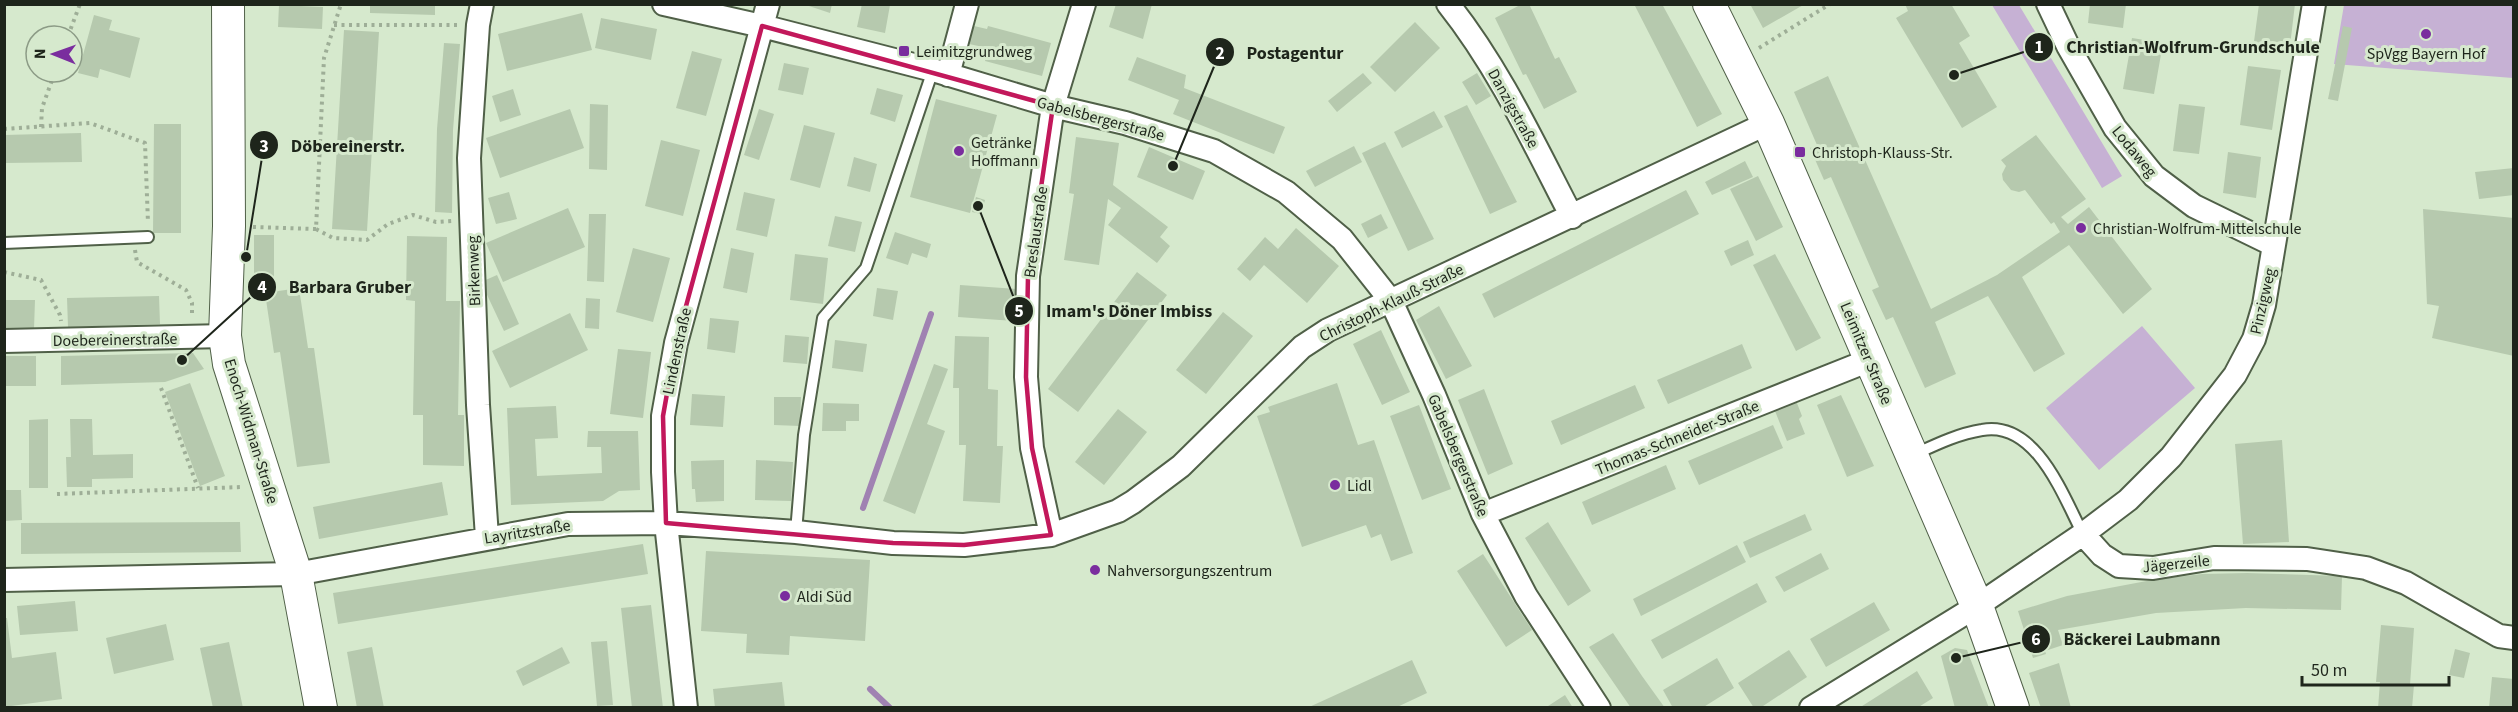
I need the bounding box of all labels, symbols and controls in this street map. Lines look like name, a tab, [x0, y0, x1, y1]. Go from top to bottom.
north arrow	[24, 24, 84, 84]
marker: SpVgg Bayern Hof	[2419, 27, 2433, 41]
callout: Christian-Wolfrum-Grundschule	[2024, 29, 2331, 65]
callout: Postagentur	[1205, 34, 1356, 70]
text: 1	[2034, 35, 2044, 60]
text: Christian-Wolfrum-Grundschule	[2066, 35, 2320, 60]
place label: Leimitzgrundweg	[916, 41, 1032, 63]
text: 2	[1215, 41, 1225, 66]
text: Postagentur	[1246, 41, 1344, 66]
place label: SpVgg Bayern Hof	[2367, 43, 2487, 65]
marker: Leimitzgrundweg	[897, 44, 911, 58]
text: N	[29, 48, 51, 59]
street label: Danzigstraße	[1482, 65, 1544, 152]
street label: Gabelsbergerstraße	[1035, 91, 1167, 147]
street label: Lodaweg	[2107, 121, 2162, 182]
callout: Döbereinerstr.	[249, 127, 417, 163]
place label: Getränke Hoffmann	[971, 132, 1038, 172]
text: 3	[259, 134, 269, 159]
text: Döbereinerstr.	[291, 134, 405, 159]
place label: Christoph-Klauss-Str.	[1812, 142, 1953, 164]
marker: Getränke Hoffmann	[952, 144, 966, 158]
marker: Christoph-Klauss-Str.	[1793, 145, 1807, 159]
street label: Breslaustraße	[1019, 185, 1053, 279]
place label: Christian-Wolfrum-Mittelschule	[2093, 218, 2302, 240]
marker: Christian-Wolfrum-Mittelschule	[2074, 221, 2088, 235]
street label: Birkenweg	[462, 235, 486, 307]
street label: Christoph-Klauß-Straße	[1316, 258, 1467, 347]
street label: Pinzigweg	[2245, 266, 2281, 337]
callout: Barbara Gruber	[247, 269, 424, 305]
text: 4	[257, 275, 267, 300]
text: Barbara Gruber	[289, 275, 412, 300]
callout: Imam's Döner Imbiss	[1004, 293, 1224, 329]
text: 5	[1014, 299, 1024, 324]
text: Imam's Döner Imbiss	[1046, 299, 1212, 324]
street label: Leimitzer Straße	[1835, 299, 1898, 408]
street label: Lindenstraße	[657, 306, 697, 397]
street label: Doebereinerstraße	[52, 328, 178, 352]
street label: Enoch-Widman-Straße	[218, 356, 284, 507]
street label: Gabelsbergerstraße	[1422, 391, 1494, 520]
street label: Thomas-Schneider-Straße	[1592, 395, 1763, 481]
place label: Lidl	[1347, 475, 1372, 497]
marker: Lidl	[1328, 478, 1342, 492]
street label: Layritzstraße	[482, 514, 572, 550]
street label: Jägerzeile	[2141, 550, 2211, 578]
place label: Nahversorgungszentrum	[1107, 560, 1272, 582]
marker: Nahversorgungszentrum	[1088, 563, 1102, 577]
place label: Aldi Süd	[797, 586, 852, 608]
marker: Aldi Süd	[778, 589, 792, 603]
callout: Bäckerei Laubmann	[2021, 621, 2232, 657]
text: 6	[2031, 627, 2041, 652]
text: Bäckerei Laubmann	[2063, 627, 2221, 652]
scale bar	[2302, 649, 2449, 687]
text: 50 m	[2311, 658, 2347, 683]

